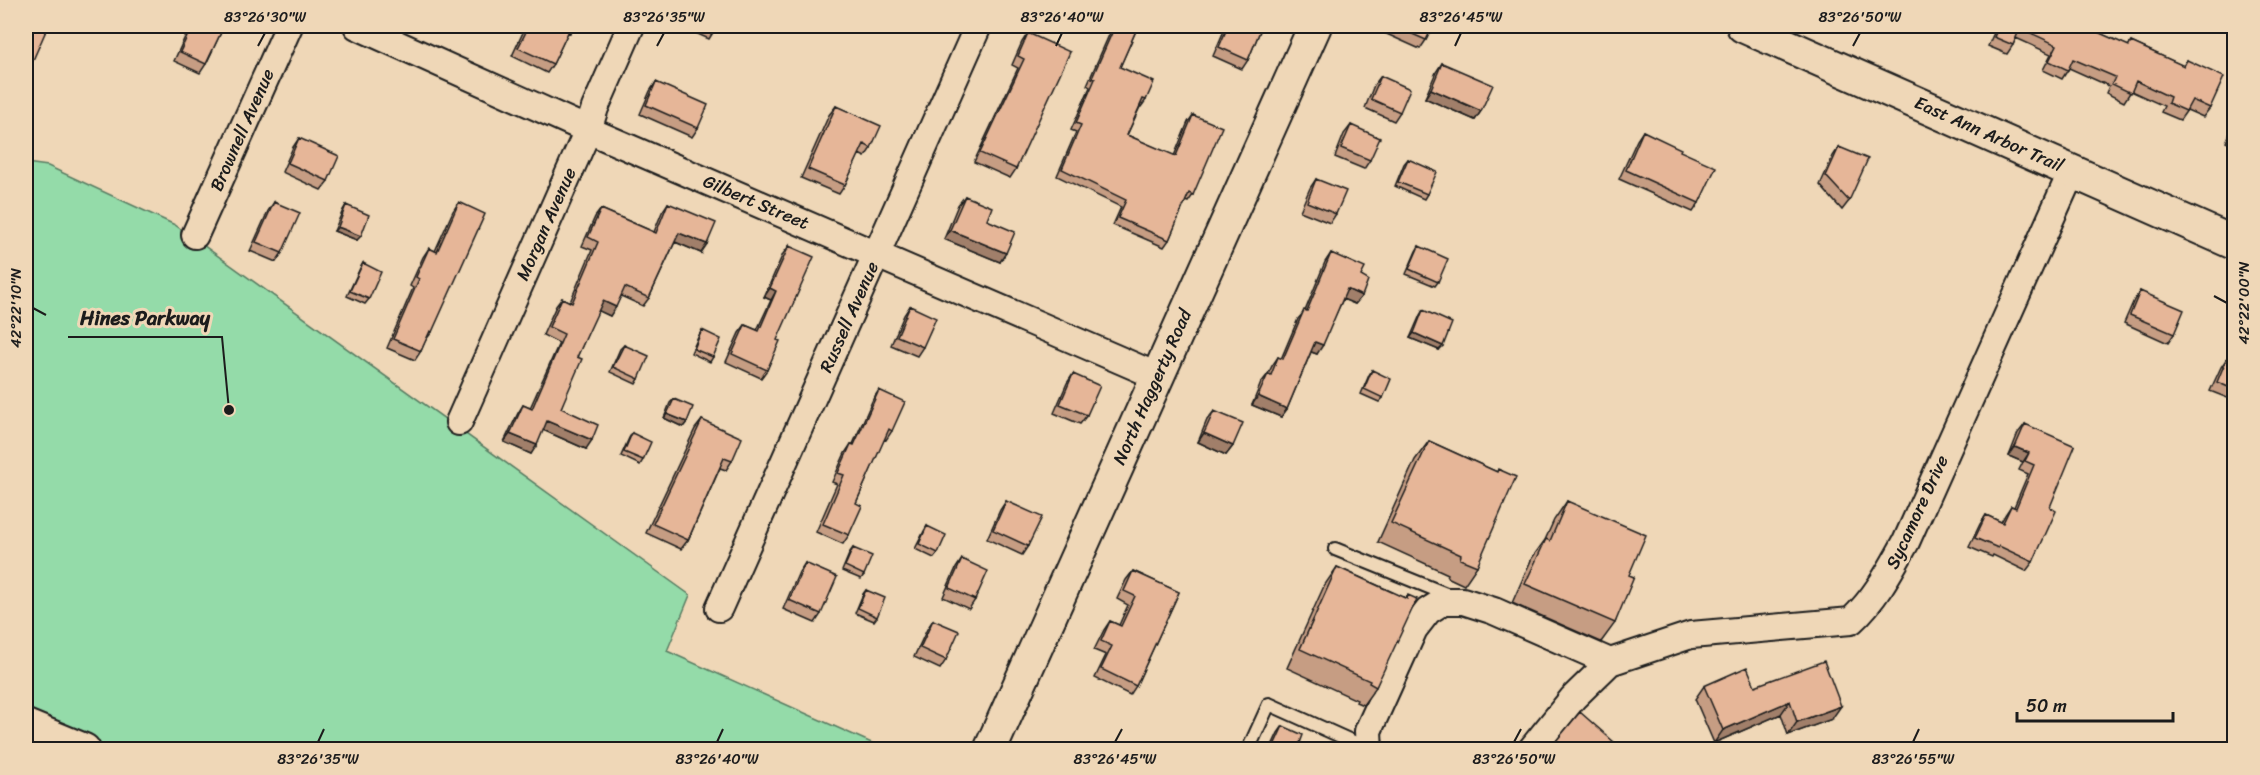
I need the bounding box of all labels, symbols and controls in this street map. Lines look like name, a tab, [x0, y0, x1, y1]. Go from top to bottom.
text: 83°26'30"W	[224, 4, 306, 30]
text: 83°26'35"W	[623, 4, 705, 30]
text: 83°26'40"W	[1020, 4, 1104, 30]
text: 83°26'45"W	[1420, 4, 1503, 30]
text: 83°26'50"W	[1819, 4, 1902, 30]
street label: Brownell Avenue	[201, 63, 283, 197]
street label: East Ann Arbor Trail	[1909, 87, 2070, 182]
street label: Morgan Avenue	[507, 162, 585, 286]
street label: Gilbert Street	[698, 165, 814, 239]
street label: Russell Avenue	[810, 256, 888, 378]
text: 42°22'00"N	[2231, 261, 2257, 344]
text: 42°22'10"N	[3, 267, 29, 348]
callout: Hines Parkway	[68, 299, 222, 337]
text: Hines Parkway	[79, 301, 211, 336]
street label: North Haggerty Road	[1103, 303, 1201, 470]
street label: Sycamore Drive	[1876, 449, 1958, 575]
scale bar	[2017, 685, 2173, 723]
text: 50 m	[2026, 690, 2067, 722]
text: 83°26'35"W	[277, 746, 359, 772]
text: 83°26'40"W	[675, 746, 759, 772]
text: 83°26'45"W	[1074, 746, 1157, 772]
text: 83°26'50"W	[1473, 746, 1556, 772]
text: 83°26'55"W	[1872, 746, 1955, 772]

